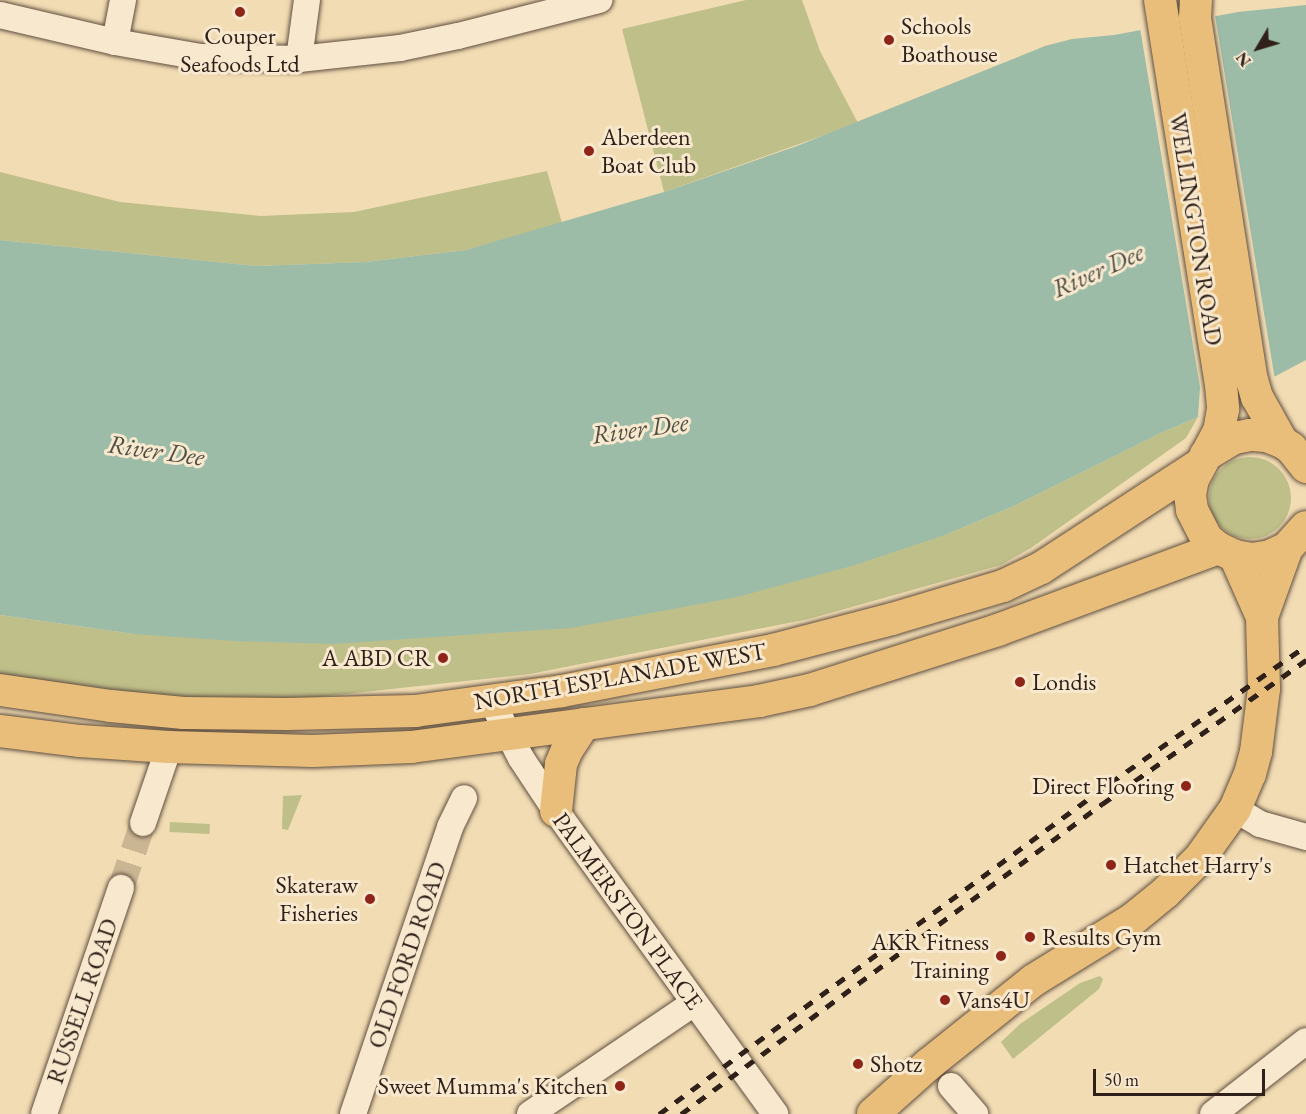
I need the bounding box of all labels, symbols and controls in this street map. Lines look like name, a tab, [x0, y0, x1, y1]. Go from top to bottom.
marker: Couper Seafoods Ltd	[233, 5, 247, 19]
place label: Schools Boathouse	[901, 12, 998, 68]
north arrow	[1228, 18, 1288, 78]
place label: Couper Seafoods Ltd	[180, 22, 300, 78]
marker: Schools Boathouse	[882, 33, 896, 47]
text: N	[1231, 48, 1256, 71]
street label: WELLINGTON ROAD	[1163, 111, 1229, 347]
place label: Aberdeen Boat Club	[601, 123, 696, 179]
marker: Aberdeen Boat Club	[582, 144, 596, 158]
water label: River Dee	[1047, 237, 1149, 305]
water label: River Dee	[590, 407, 690, 451]
water label: River Dee	[106, 429, 206, 473]
street label: NORTH ESPLANADE WEST	[472, 636, 768, 716]
place label: A ABD CR	[322, 644, 431, 672]
marker: A ABD CR	[436, 651, 450, 665]
place label: Londis	[1032, 668, 1096, 696]
marker: Londis	[1013, 675, 1027, 689]
place label: Direct Flooring	[1032, 772, 1174, 800]
marker: Direct Flooring	[1179, 779, 1193, 793]
street label: PALMERSTON PLACE	[547, 807, 709, 1015]
place label: Hatchet Harry's	[1123, 851, 1271, 879]
street label: OLD FORD ROAD	[362, 858, 452, 1052]
marker: Hatchet Harry's	[1104, 858, 1118, 872]
place label: Skateraw Fisheries	[276, 871, 358, 927]
marker: Skateraw Fisheries	[363, 892, 377, 906]
street label: RUSSELL ROAD	[40, 915, 124, 1087]
place label: Results Gym	[1042, 923, 1161, 951]
place label: AKR Fitness Training	[871, 928, 989, 984]
marker: Results Gym	[1023, 930, 1037, 944]
marker: AKR Fitness Training	[994, 949, 1008, 963]
place label: Vans4U	[957, 986, 1030, 1014]
marker: Vans4U	[938, 993, 952, 1007]
place label: Shotz	[870, 1050, 922, 1078]
marker: Shotz	[851, 1057, 865, 1071]
scale bar	[1096, 1057, 1268, 1095]
text: 50 m	[1104, 1068, 1139, 1091]
place label: Sweet Mumma's Kitchen	[378, 1072, 608, 1100]
marker: Sweet Mumma's Kitchen	[613, 1079, 627, 1093]

